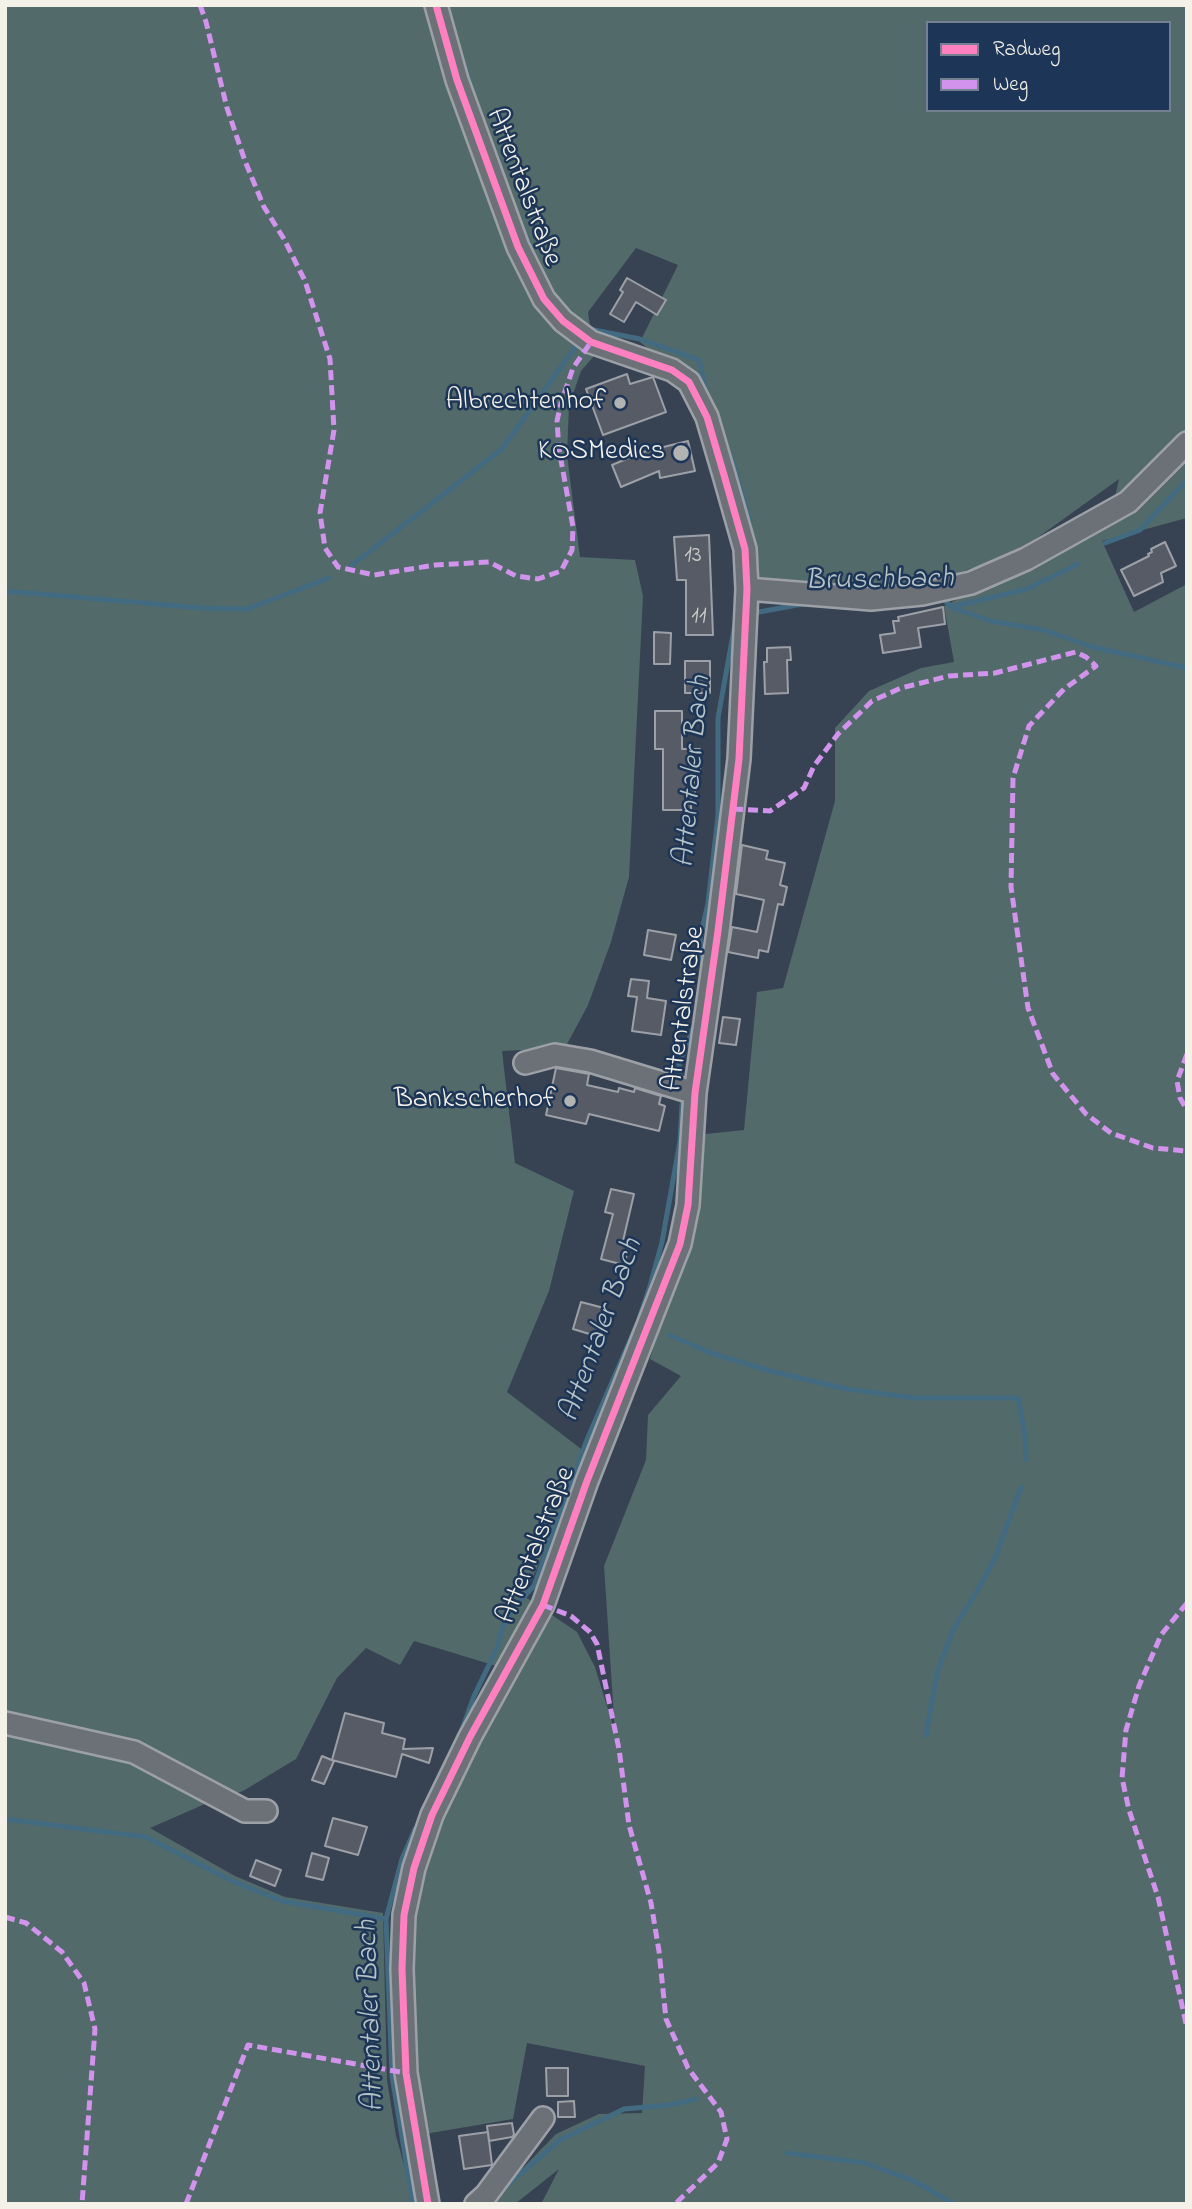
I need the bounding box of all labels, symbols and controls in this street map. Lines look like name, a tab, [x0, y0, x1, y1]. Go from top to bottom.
legend	[926, 21, 1171, 112]
text: Radweg	[993, 35, 1060, 65]
text: Weg	[993, 70, 1028, 100]
street label: Attentalstraße	[477, 104, 567, 272]
place label: Albrechtenhof	[446, 386, 606, 420]
marker: Albrechtenhof	[612, 395, 628, 411]
place label: KOSMedics	[538, 436, 665, 470]
marker: KOSMedics	[671, 443, 691, 463]
house number: 13	[684, 543, 702, 571]
water label: Bruschbach	[804, 563, 954, 601]
house number: 11	[691, 604, 707, 632]
water label: Attentaler Bach	[669, 675, 721, 869]
street label: Attentalstraße	[658, 924, 714, 1094]
place label: Bankscherhof	[394, 1084, 556, 1118]
marker: Bankscherhof	[562, 1093, 578, 1109]
water label: Attentaler Bach	[553, 1234, 653, 1428]
street label: Attentalstraße	[491, 1463, 585, 1629]
water label: Attentaler Bach	[352, 1919, 394, 2113]

